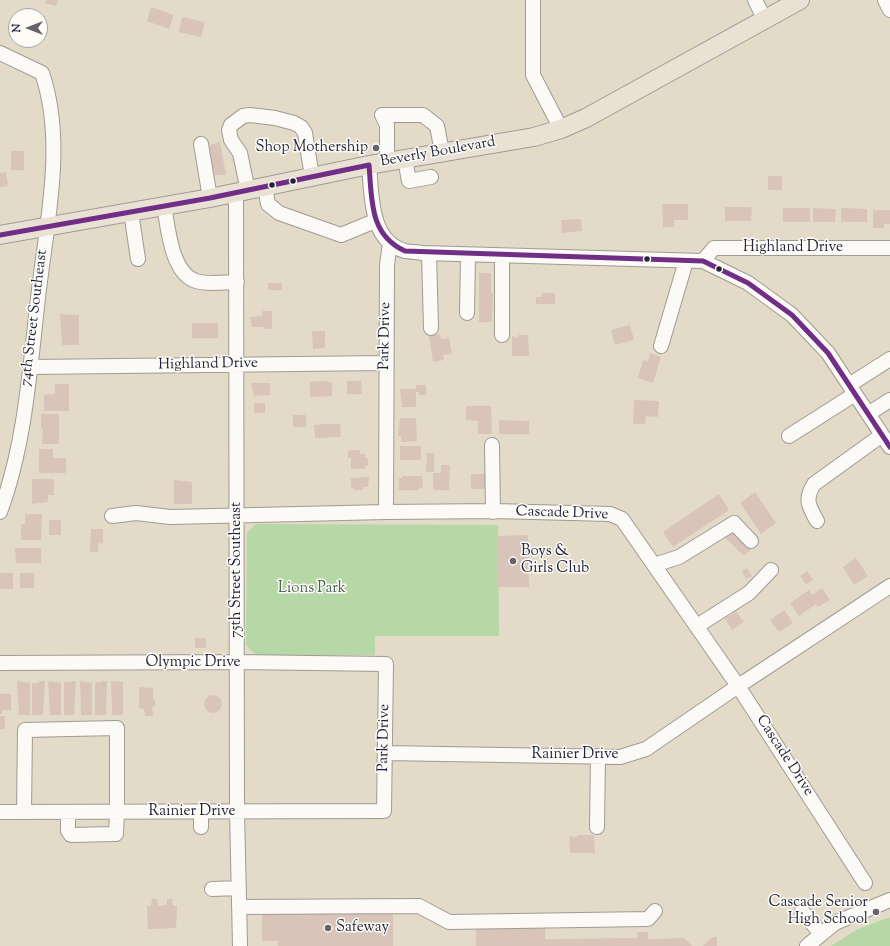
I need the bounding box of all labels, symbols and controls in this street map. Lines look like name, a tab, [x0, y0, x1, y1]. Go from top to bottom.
north arrow	[8, 8, 48, 48]
text: N	[9, 24, 25, 32]
street label: Beverly Boulevard	[379, 134, 497, 172]
place label: Shop Mothership	[256, 139, 368, 157]
marker: Shop Mothership	[371, 143, 381, 153]
unlabelled marker	[288, 176, 298, 186]
unlabelled marker	[267, 180, 277, 190]
street label: Highland Drive	[743, 239, 843, 257]
street label: 74th Street Southeast	[18, 249, 52, 387]
unlabelled marker	[642, 254, 652, 264]
unlabelled marker	[714, 264, 724, 274]
street label: Park Drive	[376, 302, 396, 370]
street label: Highland Drive	[158, 355, 258, 375]
street label: 75th Street Southeast	[228, 502, 246, 638]
street label: Cascade Drive	[515, 503, 609, 525]
place label: Boys & Girls Club	[521, 543, 589, 578]
marker: Boys & Girls Club	[508, 556, 518, 566]
park label: Lions Park	[278, 580, 346, 598]
street label: Olympic Drive	[145, 654, 241, 672]
street label: Park Drive	[375, 704, 395, 772]
street label: Cascade Drive	[751, 712, 817, 800]
street label: Rainier Drive	[532, 746, 618, 764]
street label: Rainier Drive	[149, 803, 235, 821]
place label: Cascade Senior High School	[769, 894, 868, 929]
marker: Cascade Senior High School	[871, 907, 881, 917]
place label: Safeway	[336, 919, 389, 937]
marker: Safeway	[323, 923, 333, 933]

